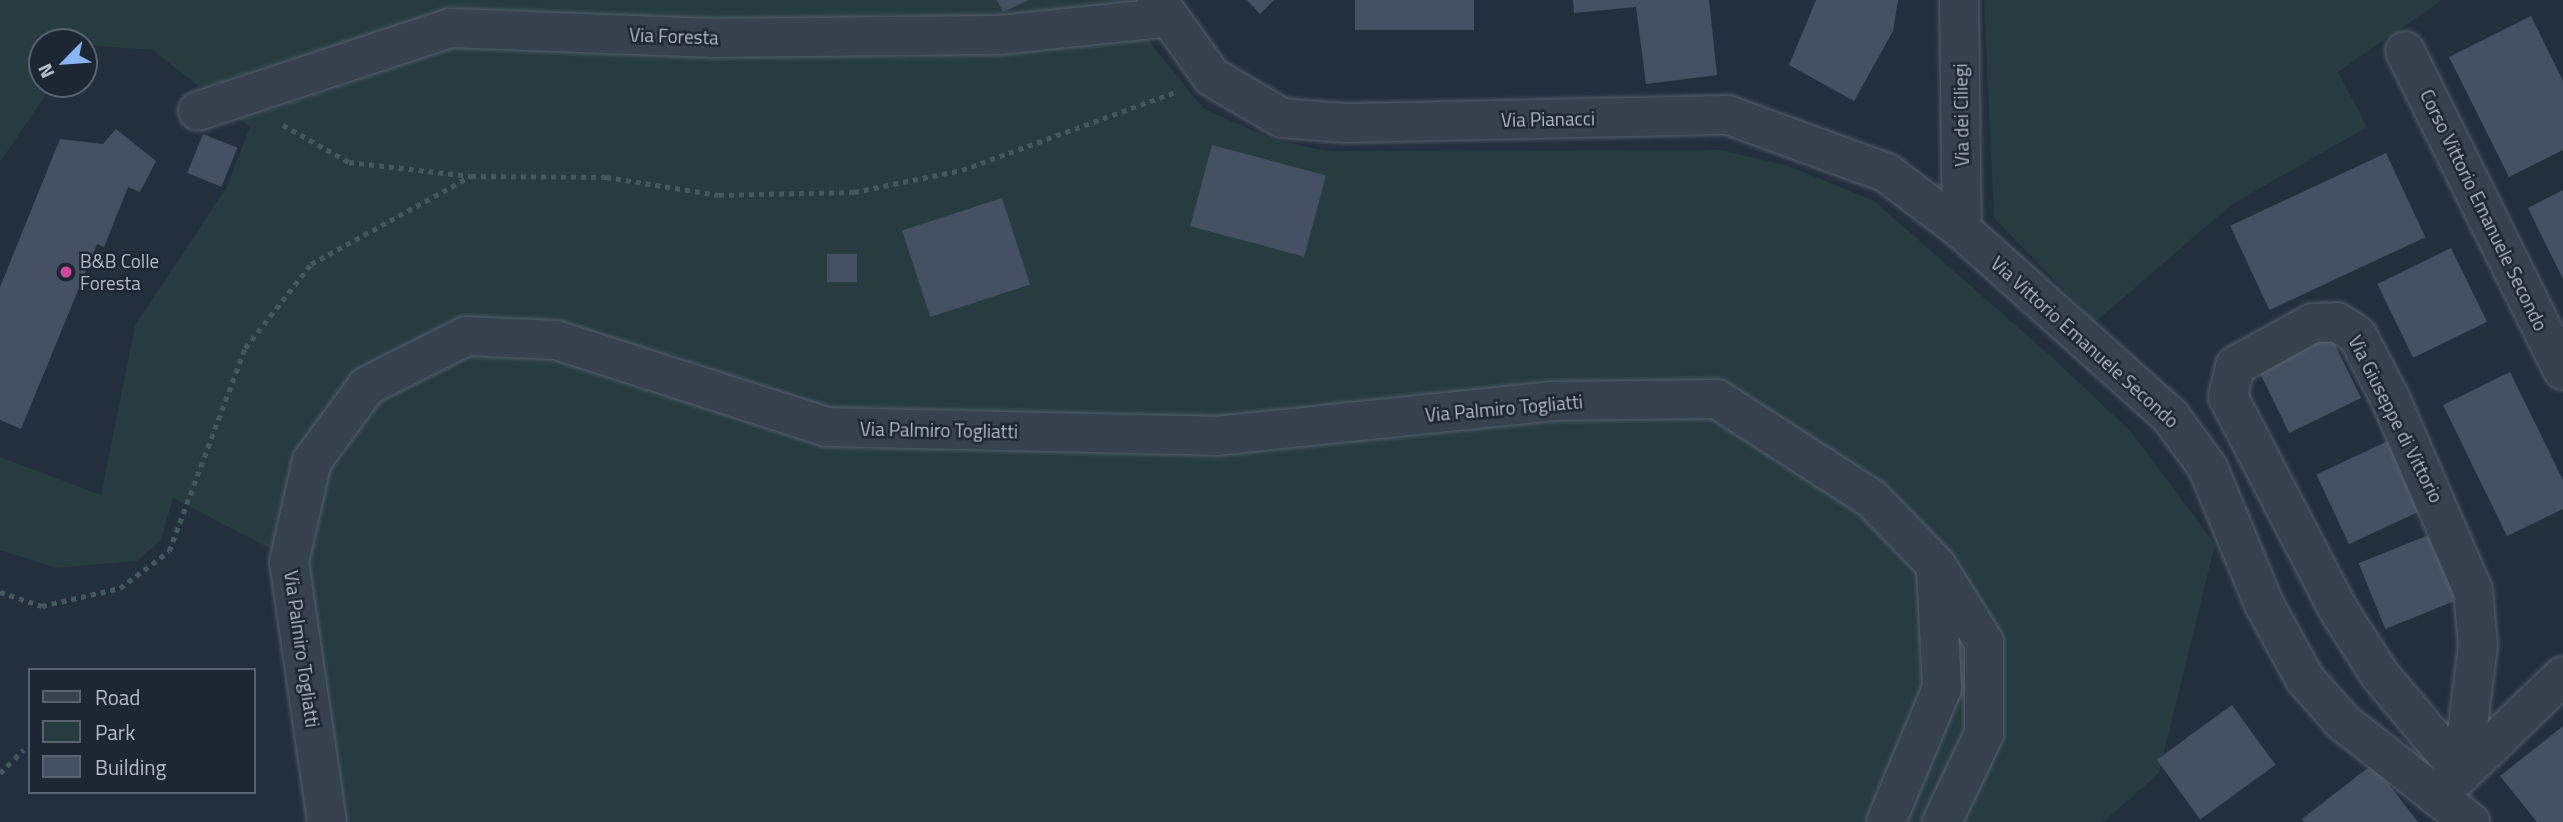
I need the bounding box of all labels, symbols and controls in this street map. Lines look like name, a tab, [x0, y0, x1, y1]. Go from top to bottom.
street label: Via Foresta	[629, 23, 719, 49]
north arrow	[28, 28, 98, 98]
text: N	[29, 59, 61, 83]
street label: Via dei Ciliegi	[1949, 63, 1973, 167]
street label: Corso Vittorio Emanuele Secondo	[2416, 86, 2552, 334]
street label: Via Pianacci	[1501, 107, 1595, 131]
place label: B&B Colle Foresta	[80, 250, 159, 294]
street label: Via Vittorio Emanuele Secondo	[1986, 252, 2184, 432]
marker: B&B Colle Foresta	[58, 264, 74, 280]
street label: Via Giuseppe di Vittorio	[2344, 331, 2448, 507]
street label: Via Palmiro Togliatti	[1424, 390, 1584, 426]
street label: Via Palmiro Togliatti	[860, 417, 1018, 443]
street label: Via Palmiro Togliatti	[280, 569, 324, 729]
legend	[28, 668, 256, 794]
text: Road	[95, 681, 140, 713]
text: Park	[95, 716, 135, 748]
text: Building	[95, 751, 166, 783]

